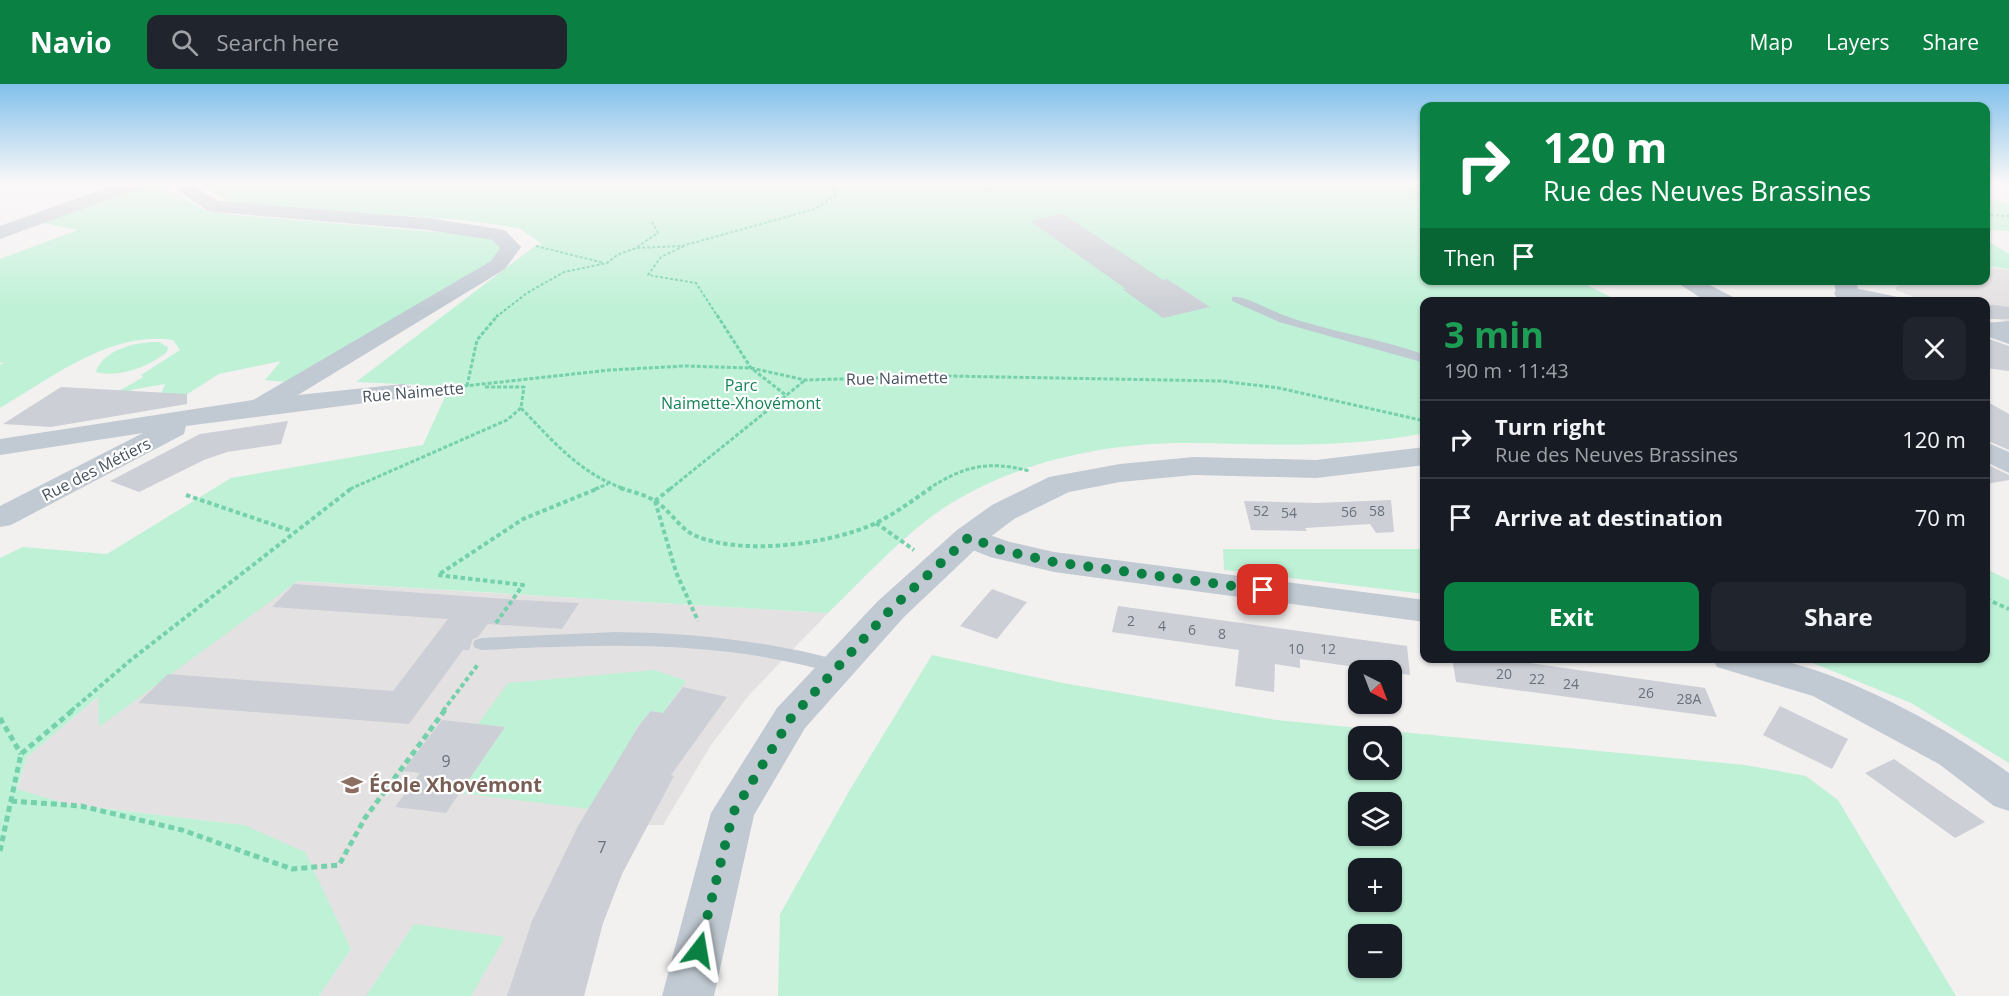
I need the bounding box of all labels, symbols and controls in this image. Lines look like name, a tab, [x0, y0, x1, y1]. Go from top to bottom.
search box	[147, 15, 567, 69]
text: Navio	[30, 23, 111, 61]
icon: search	[168, 26, 201, 59]
text: Search here	[216, 27, 339, 57]
text: Map	[1750, 28, 1793, 56]
text: Layers	[1826, 28, 1890, 56]
text: Share	[1923, 28, 1979, 56]
text: 120 m	[1543, 118, 1667, 175]
icon: right	[1444, 126, 1522, 204]
text: Rue des Neuves Brassines	[1543, 172, 1871, 209]
icon: arrive	[1507, 240, 1540, 273]
text: Then	[1444, 242, 1495, 272]
text: 3 min	[1444, 310, 1544, 359]
button: close	[1903, 317, 1966, 380]
text: 190 m · 11:43	[1444, 357, 1569, 384]
street label: Rue Naimette	[846, 366, 948, 390]
park label: Parc Naimette-Xhovémont	[661, 374, 821, 414]
street label: Rue Naimette	[361, 377, 465, 407]
text: Turn right	[1495, 411, 1606, 441]
icon: right	[1444, 423, 1477, 456]
text: 120 m	[1902, 424, 1966, 454]
street label: Rue des Métiers	[38, 432, 154, 506]
text: Rue des Neuves Brassines	[1495, 441, 1738, 468]
house number: 52	[1253, 501, 1269, 520]
house number: 58	[1369, 501, 1385, 520]
icon: arrive	[1444, 501, 1477, 534]
house number: 56	[1341, 502, 1357, 521]
text: Arrive at destination	[1495, 502, 1723, 532]
text: 70 m	[1915, 502, 1966, 532]
house number: 54	[1281, 503, 1297, 522]
pin	[1237, 564, 1288, 615]
icon: arrive	[1246, 573, 1279, 606]
button: Exit	[1444, 582, 1699, 651]
button: Share	[1711, 582, 1966, 651]
house number: 2	[1127, 611, 1135, 630]
house number: 4	[1158, 616, 1166, 635]
house number: 6	[1188, 620, 1196, 639]
house number: 8	[1218, 624, 1226, 643]
house number: 10	[1288, 639, 1304, 658]
house number: 12	[1320, 639, 1336, 658]
north arrow	[1348, 660, 1402, 714]
map controls	[1348, 660, 1402, 978]
house number: 20	[1496, 664, 1512, 683]
house number: 22	[1529, 669, 1545, 688]
house number: 24	[1563, 674, 1579, 693]
house number: 26	[1638, 683, 1654, 702]
house number: 28A	[1677, 689, 1702, 708]
button: search	[1348, 726, 1402, 780]
house number: 9	[441, 750, 451, 772]
place label: École Xhovémont	[369, 771, 542, 798]
school or university icon: École Xhovémont	[340, 773, 364, 797]
button: layers	[1348, 792, 1402, 846]
house number: 7	[597, 836, 607, 858]
button: +	[1348, 858, 1402, 912]
position arrow	[667, 918, 731, 982]
button: −	[1348, 924, 1402, 978]

